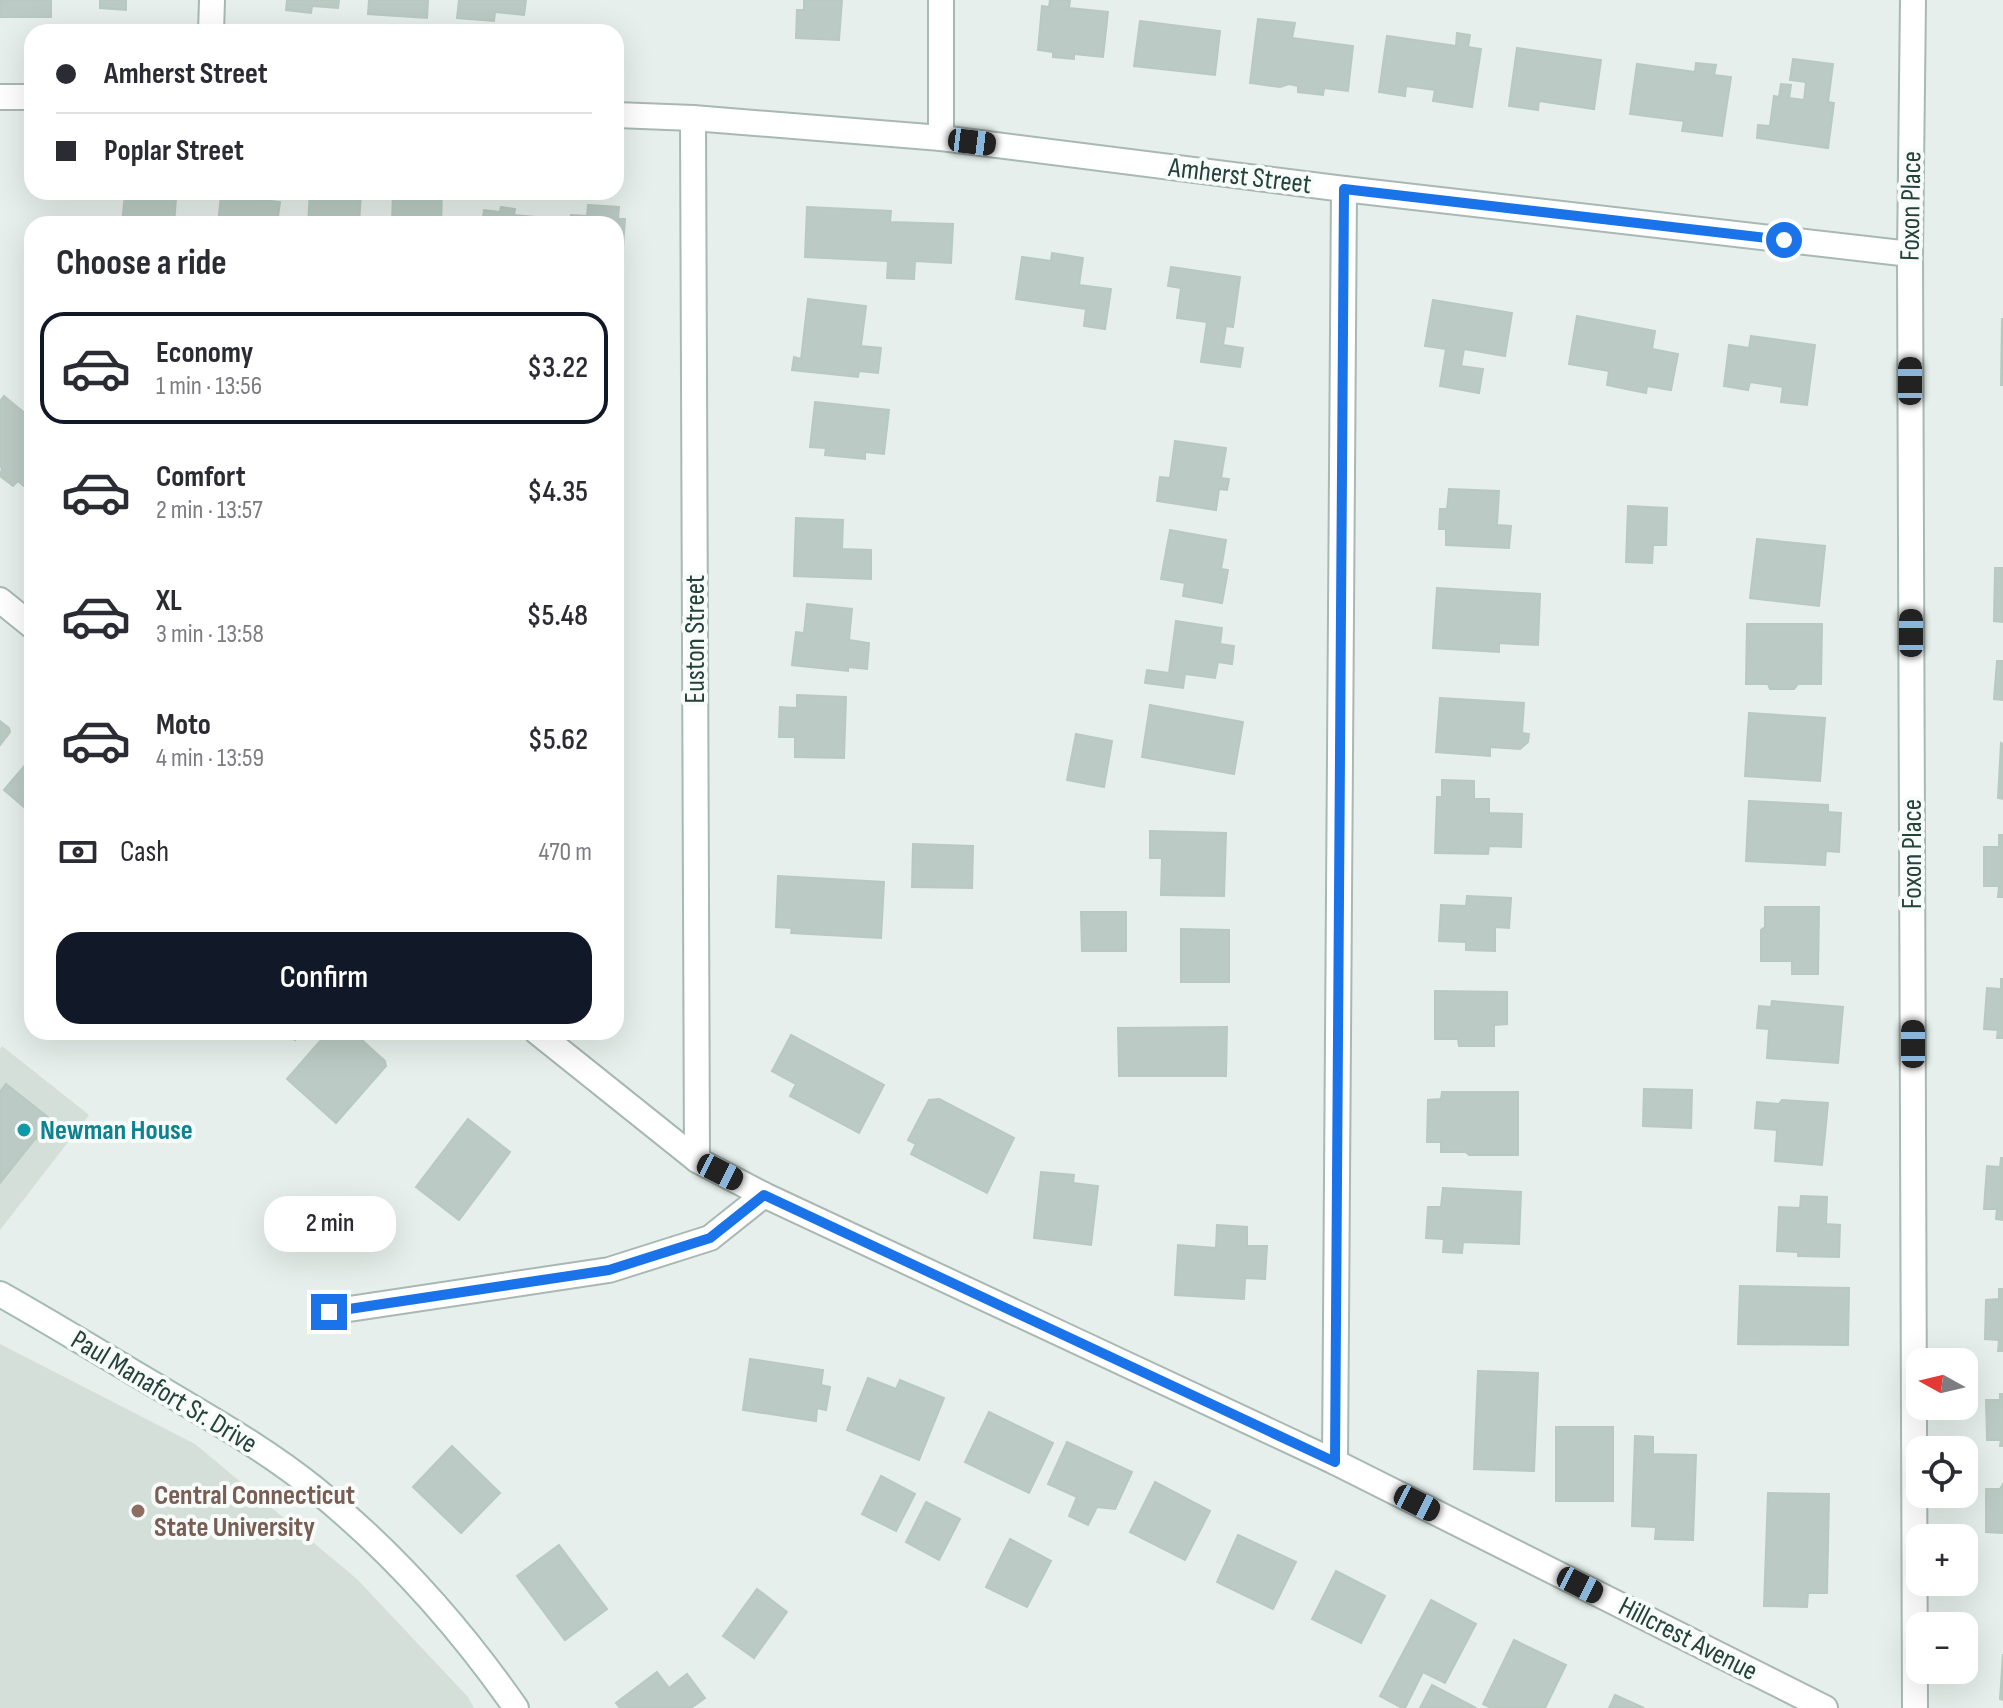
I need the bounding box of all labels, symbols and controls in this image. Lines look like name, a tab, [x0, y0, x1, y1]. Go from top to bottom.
text: Amherst Street	[104, 56, 268, 92]
car	[947, 127, 997, 157]
text: Poplar Street	[104, 133, 244, 169]
street label: Amherst Street	[1166, 151, 1313, 201]
street label: Foxon Place	[1894, 151, 1928, 261]
route start	[1766, 222, 1802, 258]
text: Choose a ride	[56, 242, 227, 285]
icon: car	[60, 332, 132, 404]
text: Economy	[156, 335, 253, 371]
text: $3.22	[527, 350, 588, 386]
car	[1898, 357, 1922, 405]
text: 1 min · 13:56	[156, 371, 262, 402]
icon: car	[60, 456, 132, 528]
text: Comfort	[156, 459, 246, 495]
text: $4.35	[527, 474, 588, 510]
text: 2 min · 13:57	[156, 495, 263, 526]
street label: Euston Street	[679, 575, 712, 703]
icon: car	[60, 580, 132, 652]
text: XL	[156, 583, 182, 619]
text: $5.48	[527, 598, 588, 634]
car	[1899, 609, 1923, 657]
text: 3 min · 13:58	[156, 619, 264, 650]
icon: car	[60, 704, 132, 776]
text: Moto	[156, 707, 211, 743]
text: $5.62	[528, 722, 588, 758]
text: 4 min · 13:59	[156, 743, 264, 774]
street label: Foxon Place	[1896, 799, 1929, 909]
icon: cash	[56, 830, 100, 874]
text: Cash	[120, 834, 169, 870]
text: 470 m	[539, 837, 592, 868]
button: Confirm	[56, 932, 592, 1024]
car	[1901, 1020, 1925, 1068]
place label: Newman House	[40, 1114, 193, 1147]
marker: Newman House	[15, 1121, 33, 1139]
car	[693, 1150, 747, 1194]
callout: 2 min	[263, 1196, 395, 1252]
text: 2 min	[306, 1208, 354, 1239]
route end	[311, 1294, 347, 1330]
street label: Paul Manafort Sr. Drive	[65, 1323, 263, 1461]
north arrow	[1906, 1348, 1978, 1420]
map controls	[1906, 1348, 1978, 1684]
button: locate	[1906, 1436, 1978, 1508]
place label: Central Connecticut State University	[154, 1479, 355, 1544]
car	[1390, 1481, 1444, 1525]
marker: Central Connecticut State University	[129, 1502, 147, 1520]
button: +	[1906, 1524, 1978, 1596]
car	[1553, 1563, 1607, 1607]
street label: Hillcrest Avenue	[1613, 1590, 1763, 1688]
button: −	[1906, 1612, 1978, 1684]

